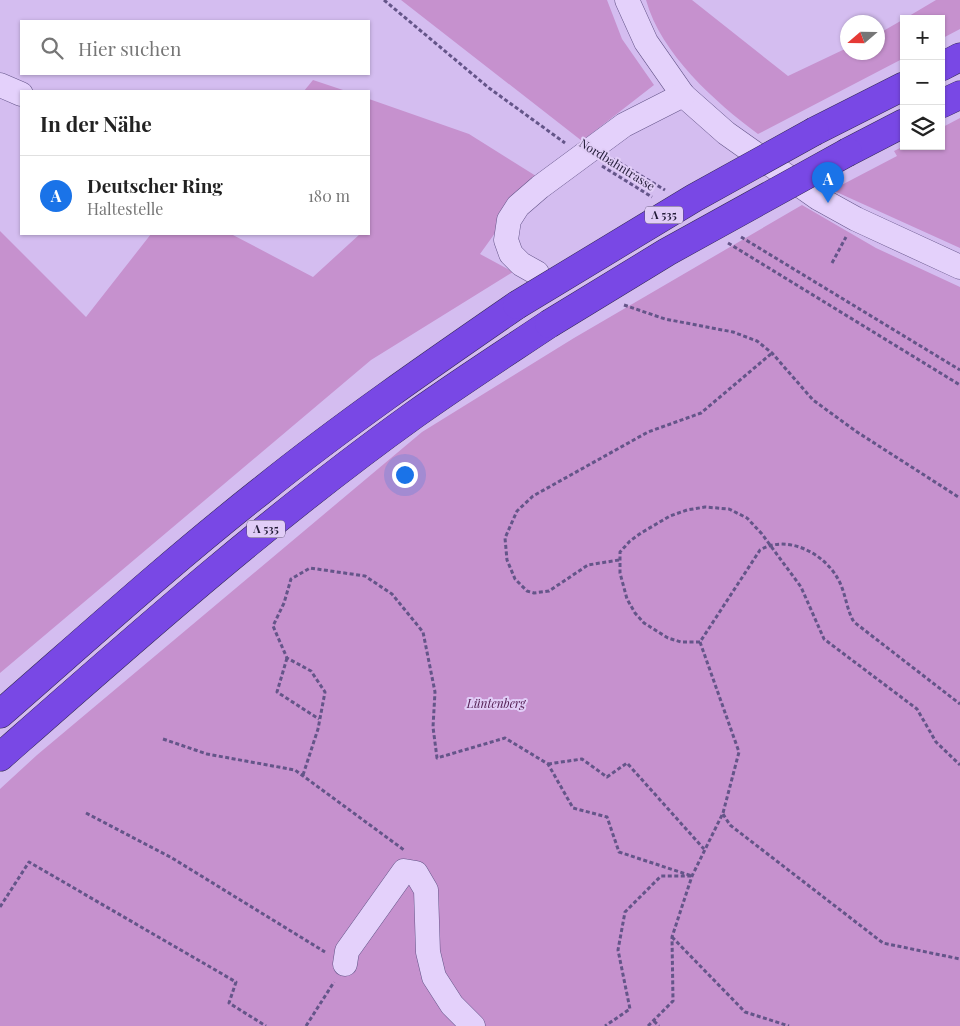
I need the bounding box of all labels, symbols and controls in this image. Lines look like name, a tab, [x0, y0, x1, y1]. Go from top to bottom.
north arrow	[840, 15, 885, 60]
map controls	[900, 15, 945, 150]
button: +	[900, 15, 945, 60]
search box	[20, 20, 370, 75]
icon: search	[38, 34, 66, 62]
text: Hier suchen	[78, 35, 181, 61]
button: −	[900, 60, 945, 105]
button: layers	[900, 105, 945, 150]
text: In der Nähe	[40, 109, 152, 137]
street label: Nordbahntrasse	[577, 135, 658, 194]
pin: A	[812, 162, 844, 203]
text: Deutscher Ring	[87, 172, 223, 198]
text: A	[51, 185, 61, 206]
text: 180 m	[308, 185, 350, 206]
text: Haltestelle	[87, 198, 163, 219]
road number: A 535	[645, 206, 683, 224]
your location	[392, 462, 418, 488]
road number: A 535	[247, 520, 285, 538]
park label: Lüntenberg	[466, 695, 527, 711]

